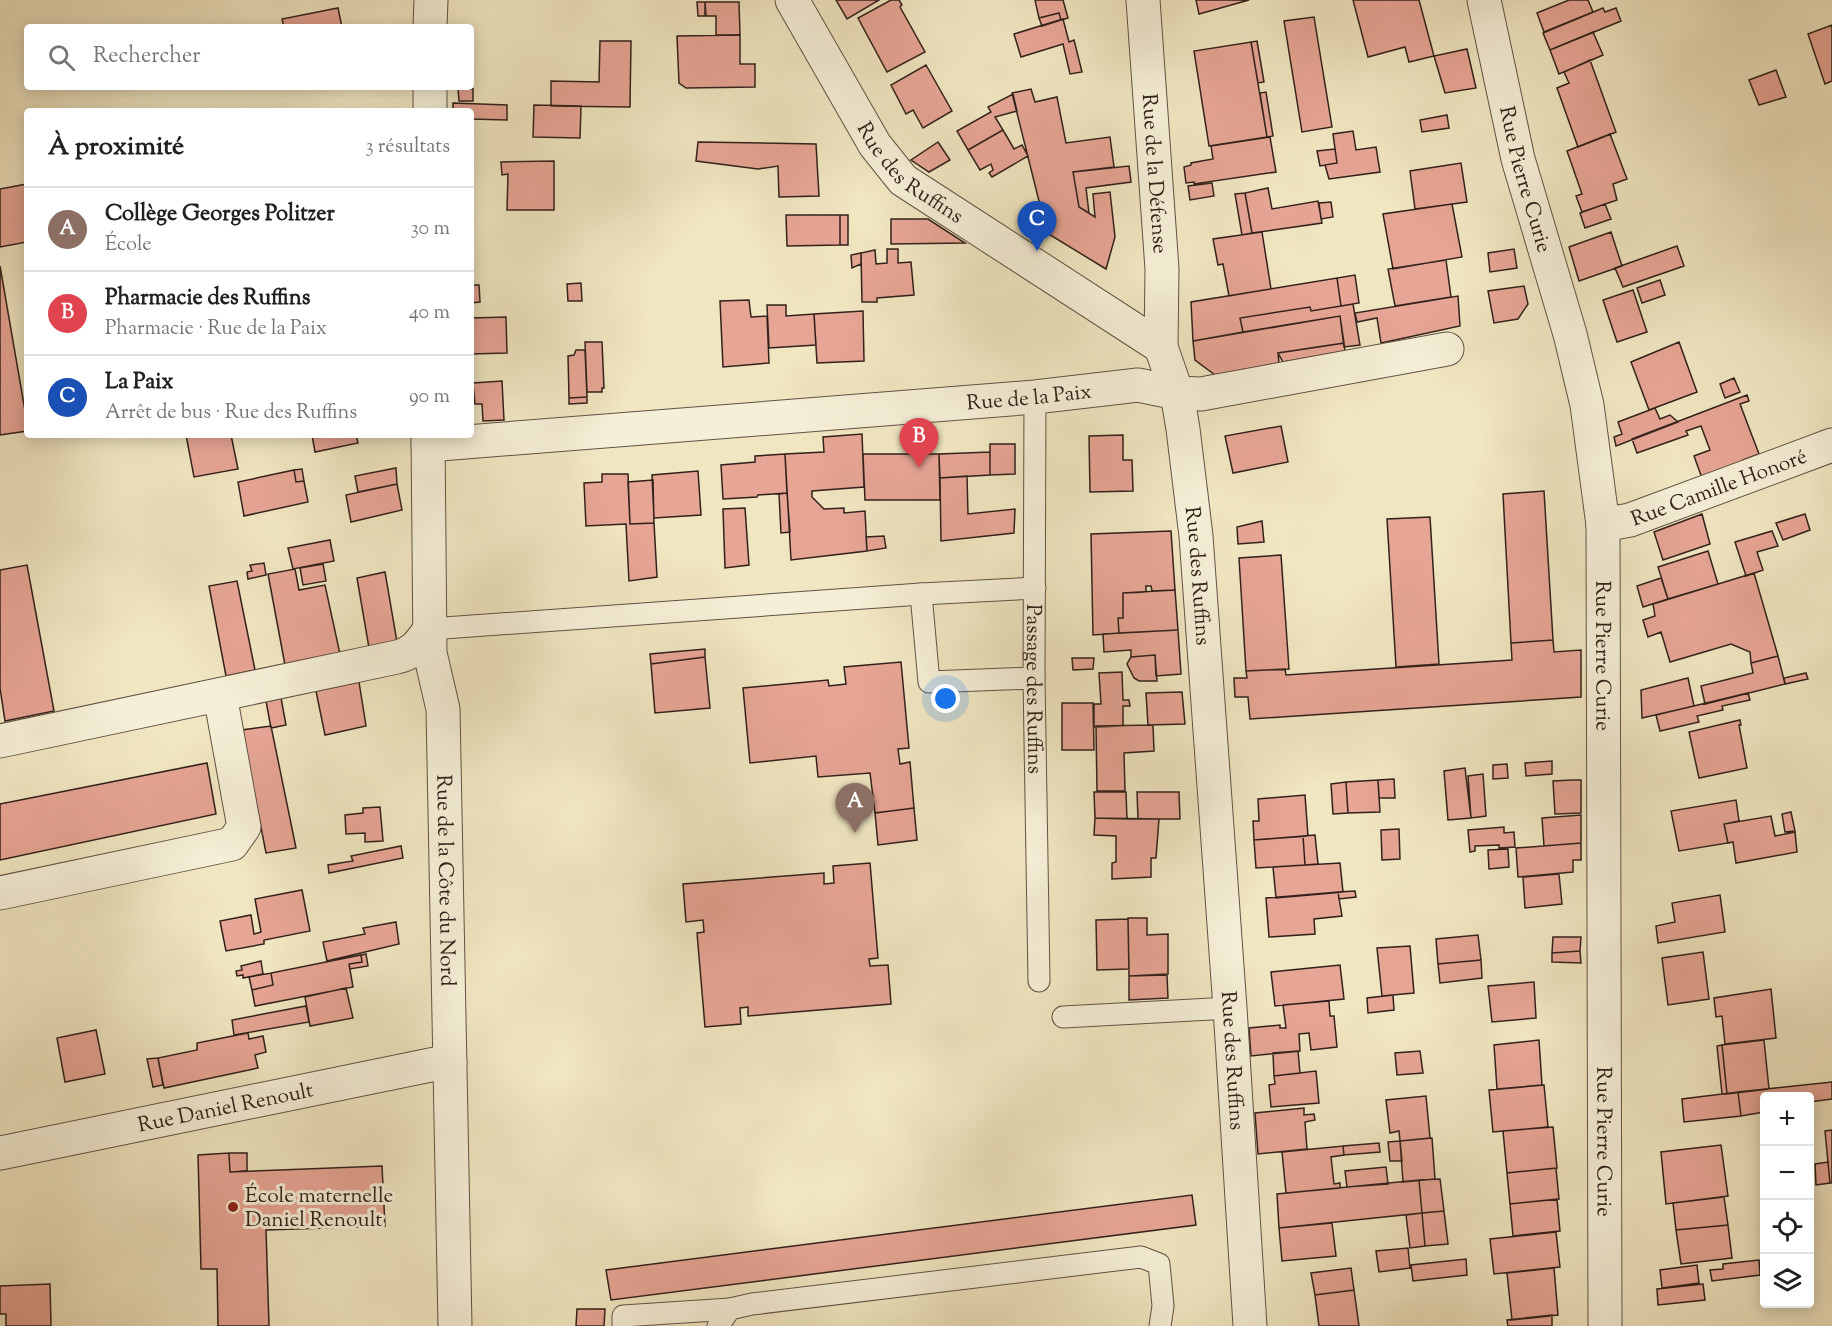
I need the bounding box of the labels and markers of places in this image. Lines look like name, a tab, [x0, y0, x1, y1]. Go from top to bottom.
pin: C	[1018, 202, 1056, 251]
pin: B	[900, 418, 938, 468]
pin: A	[836, 784, 874, 833]
place label: École maternelle Daniel Renoult	[245, 1182, 393, 1236]
marker: École maternelle Daniel Renoult	[226, 1200, 240, 1214]

